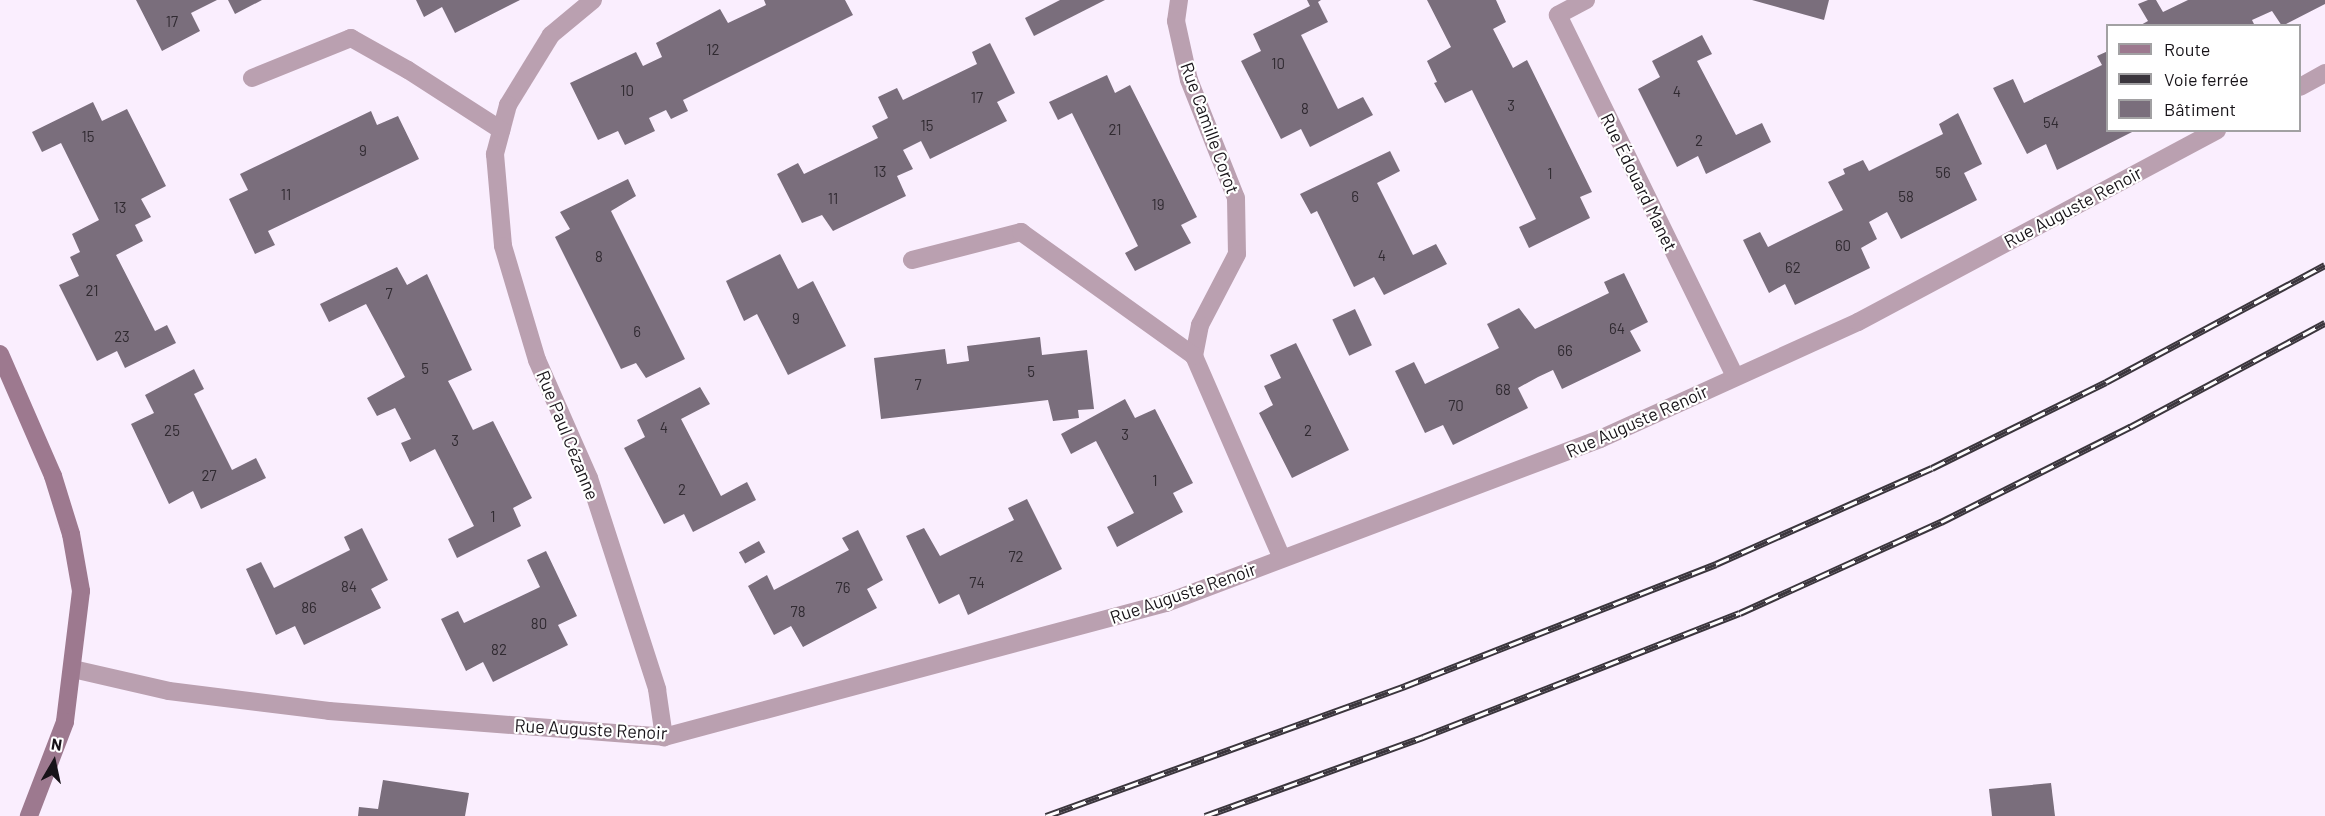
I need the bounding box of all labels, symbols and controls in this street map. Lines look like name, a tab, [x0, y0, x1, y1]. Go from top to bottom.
house number: 17	[166, 13, 178, 31]
legend	[2106, 24, 2301, 132]
text: Route	[2164, 38, 2210, 60]
house number: 12	[706, 41, 720, 59]
house number: 10	[1271, 55, 1285, 73]
street label: Rue Camille Corot	[1176, 59, 1244, 197]
text: Voie ferrée	[2164, 68, 2249, 90]
house number: 10	[620, 82, 634, 100]
house number: 4	[1673, 83, 1681, 101]
house number: 17	[971, 89, 983, 107]
house number: 3	[1507, 97, 1515, 115]
text: Bâtiment	[2164, 98, 2236, 120]
house number: 8	[1301, 100, 1309, 118]
street label: Rue Édouard Manet	[1596, 110, 1682, 254]
house number: 54	[2043, 114, 2059, 132]
house number: 15	[921, 117, 933, 135]
house number: 21	[1108, 121, 1122, 139]
house number: 15	[82, 128, 94, 146]
house number: 2	[1695, 132, 1703, 150]
house number: 9	[359, 142, 367, 160]
street label: Rue Auguste Renoir	[2000, 162, 2146, 252]
house number: 13	[874, 163, 886, 181]
house number: 56	[1935, 164, 1951, 182]
house number: 1	[1547, 165, 1553, 183]
house number: 11	[281, 186, 291, 204]
house number: 6	[1351, 188, 1359, 206]
house number: 58	[1898, 188, 1914, 206]
house number: 11	[828, 190, 838, 208]
house number: 19	[1151, 196, 1165, 214]
house number: 13	[114, 199, 126, 217]
house number: 60	[1835, 237, 1851, 255]
house number: 4	[1378, 247, 1386, 265]
house number: 8	[595, 248, 603, 266]
house number: 62	[1785, 259, 1801, 277]
house number: 21	[85, 282, 99, 300]
house number: 7	[385, 285, 393, 303]
house number: 9	[792, 310, 800, 328]
house number: 64	[1609, 320, 1625, 338]
house number: 6	[633, 323, 641, 341]
house number: 23	[114, 328, 130, 346]
house number: 66	[1557, 342, 1573, 360]
house number: 5	[421, 360, 429, 378]
house number: 5	[1027, 363, 1035, 381]
street label: Rue Paul Cézanne	[532, 367, 604, 503]
house number: 7	[914, 376, 922, 394]
street label: Rue Auguste Renoir	[1563, 380, 1711, 462]
house number: 68	[1495, 381, 1511, 399]
house number: 70	[1448, 397, 1464, 415]
house number: 4	[660, 419, 668, 437]
house number: 25	[164, 422, 180, 440]
house number: 2	[1304, 422, 1312, 440]
house number: 3	[1121, 426, 1129, 444]
house number: 3	[451, 432, 459, 450]
house number: 27	[201, 467, 217, 485]
house number: 1	[1152, 472, 1158, 490]
house number: 2	[678, 481, 686, 499]
house number: 1	[490, 508, 496, 526]
house number: 72	[1008, 548, 1024, 566]
street label: Rue Auguste Renoir	[1107, 558, 1259, 628]
house number: 74	[969, 574, 985, 592]
house number: 84	[341, 578, 357, 596]
house number: 76	[836, 579, 850, 597]
house number: 86	[301, 599, 317, 617]
house number: 78	[791, 603, 805, 621]
house number: 80	[531, 615, 547, 633]
house number: 82	[491, 641, 507, 659]
street label: Rue Auguste Renoir	[514, 714, 668, 744]
north arrow	[24, 732, 84, 792]
text: N	[50, 734, 64, 754]

